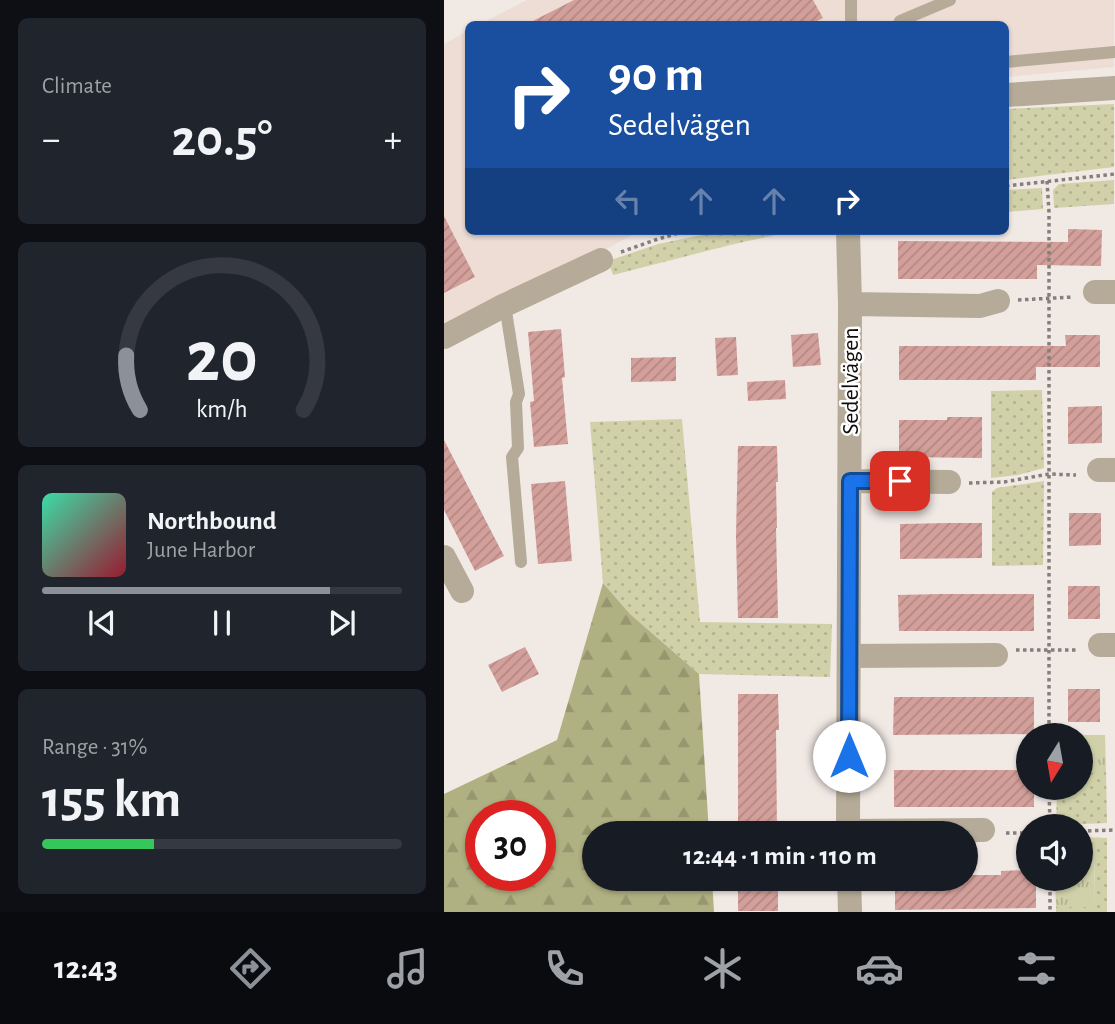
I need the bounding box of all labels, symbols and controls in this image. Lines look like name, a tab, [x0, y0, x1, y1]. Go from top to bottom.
icon: right	[493, 49, 584, 140]
text: 90 m	[608, 51, 704, 100]
text: Climate	[42, 75, 112, 98]
text: Sedelvägen	[608, 109, 751, 141]
text: 20.5°	[171, 113, 273, 165]
text: −	[42, 121, 60, 159]
text: +	[384, 121, 402, 159]
icon: left	[609, 182, 647, 220]
icon: ahead	[682, 182, 720, 220]
icon: ahead	[755, 182, 793, 220]
icon: right	[828, 182, 866, 220]
text: 20	[186, 323, 258, 396]
street label: Sedelvägen	[839, 327, 863, 435]
text: km/h	[196, 397, 248, 422]
pin	[870, 451, 930, 511]
icon: arrive	[881, 462, 919, 500]
text: Northbound	[147, 508, 276, 534]
text: June Harbor	[147, 539, 255, 562]
icon: previous	[83, 604, 121, 642]
icon: pause	[203, 604, 241, 642]
icon: next	[323, 604, 361, 642]
position arrow	[812, 719, 886, 793]
north arrow	[1016, 723, 1093, 800]
map controls	[1016, 723, 1093, 891]
text: Range · 31%	[42, 736, 148, 759]
text: 155 km	[42, 774, 181, 826]
speed limit sign: 30	[465, 800, 556, 891]
button: sound	[1016, 814, 1093, 891]
text: 12:44 · 1 min · 110 m	[683, 843, 877, 869]
icon: directions	[226, 944, 275, 993]
icon: music	[383, 944, 432, 993]
icon: phone	[540, 944, 589, 993]
icon: climate	[698, 944, 747, 993]
icon: car	[855, 944, 904, 993]
icon: filters	[1012, 944, 1061, 993]
text: 12:43	[54, 952, 118, 984]

